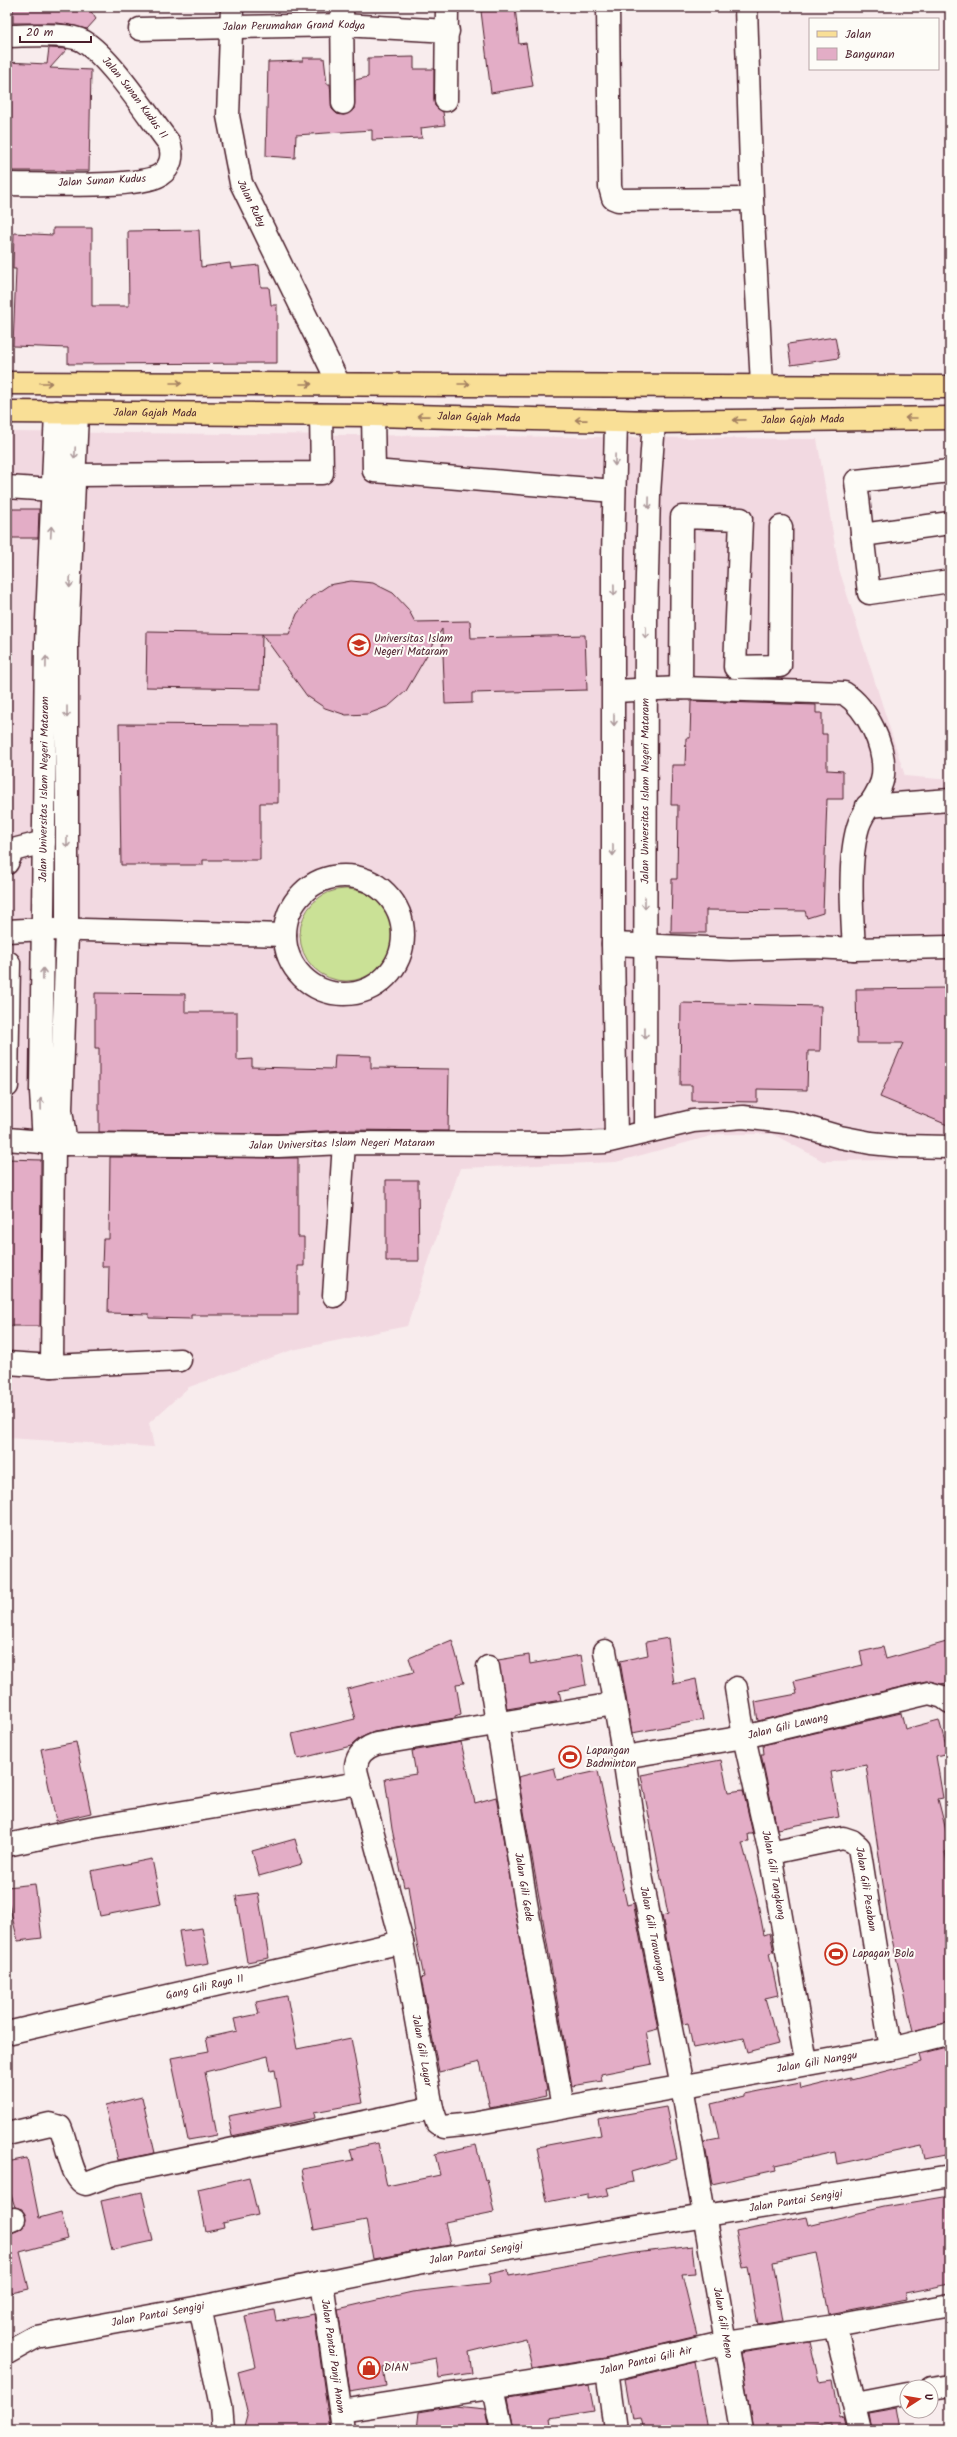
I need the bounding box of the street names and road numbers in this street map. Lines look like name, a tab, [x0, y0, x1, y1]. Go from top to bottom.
street label: Jalan Perumahan Grand Kodya	[223, 16, 366, 36]
street label: Jalan Sunan Kudus II	[97, 53, 172, 143]
street label: Jalan Sunan Kudus	[58, 170, 147, 192]
street label: Jalan Ruby	[232, 178, 271, 231]
street label: Jalan Gajah Mada	[113, 404, 197, 423]
street label: Jalan Gajah Mada	[437, 408, 521, 428]
street label: Jalan Gajah Mada	[761, 410, 845, 430]
street label: Jalan Universitas Islam Negeri Mataram	[34, 696, 54, 882]
street label: Jalan Universitas Islam Negeri Mataram	[636, 698, 655, 884]
street label: Jalan Universitas Islam Negeri Mataram	[249, 1134, 435, 1155]
street label: Jalan Gili Lawang	[746, 1708, 830, 1745]
street label: Jalan Gili Tangkong	[756, 1829, 790, 1922]
street label: Jalan Gili Pesaban	[850, 1846, 881, 1933]
street label: Jalan Gili Gede	[509, 1851, 538, 1923]
street label: Jalan Gili Trawangan	[634, 1885, 671, 1983]
street label: Gang Gili Raya II	[164, 1970, 246, 2005]
street label: Jalan Gili Layar	[406, 2013, 437, 2089]
street label: Jalan Gili Nanggu	[775, 2046, 860, 2078]
street label: Jalan Pantai Sengigi	[748, 2185, 844, 2218]
street label: Jalan Pantai Sengigi	[428, 2237, 524, 2270]
street label: Jalan Gili Meno	[708, 2286, 738, 2360]
street label: Jalan Pantai Sengigi	[110, 2297, 206, 2332]
street label: Jalan Pantai Panji Anom	[316, 2298, 350, 2415]
street label: Jalan Pantai Gili Air	[599, 2341, 695, 2380]

